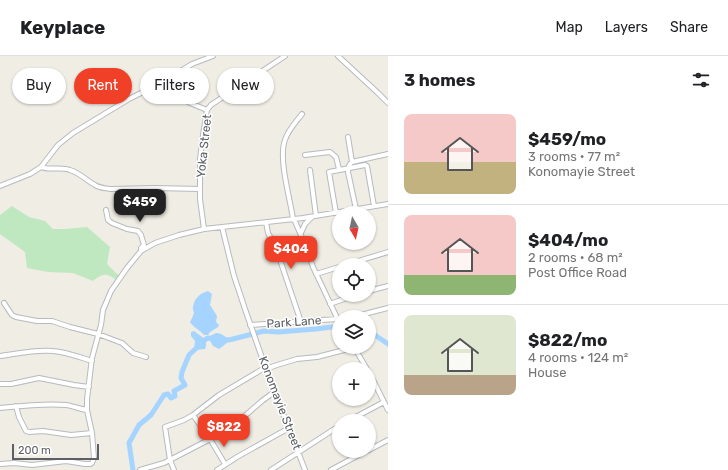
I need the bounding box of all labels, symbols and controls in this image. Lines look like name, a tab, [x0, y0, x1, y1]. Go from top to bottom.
text: Keyplace	[20, 16, 105, 39]
text: Map	[556, 19, 583, 36]
text: Layers	[605, 19, 648, 36]
text: Share	[670, 19, 708, 36]
chip: Buy	[12, 68, 66, 104]
chip: Rent	[74, 68, 132, 104]
chip: Filters	[140, 68, 209, 104]
chip: New	[217, 68, 274, 104]
icon: filters	[690, 69, 712, 91]
text: 3 homes	[404, 70, 475, 90]
street label: Yoka Street	[194, 113, 214, 179]
text: $459/mo	[528, 129, 606, 149]
icon: home	[436, 130, 484, 178]
text: 3 rooms · 77 m²	[528, 149, 620, 164]
text: Konomayie Street	[528, 164, 635, 179]
pin: $459	[116, 189, 164, 223]
text: $459	[123, 194, 157, 209]
north arrow	[332, 206, 376, 250]
map controls	[332, 206, 376, 458]
text: $404/mo	[528, 230, 608, 250]
icon: home	[436, 231, 484, 279]
pin: $404	[267, 236, 315, 270]
text: $404	[273, 241, 309, 256]
text: 2 rooms · 68 m²	[528, 250, 623, 265]
button: locate	[332, 258, 376, 302]
text: Post Office Road	[528, 265, 627, 280]
button: layers	[332, 310, 376, 354]
street label: Park Lane	[266, 313, 322, 331]
text: $822/mo	[528, 330, 607, 350]
icon: home	[436, 331, 484, 379]
text: 4 rooms · 124 m²	[528, 350, 628, 365]
street label: Konomayie Street	[256, 354, 304, 452]
button: +	[332, 362, 376, 406]
text: House	[528, 365, 566, 380]
pin: $822	[200, 414, 248, 448]
button: −	[332, 414, 376, 458]
text: $822	[207, 419, 241, 434]
scale bar	[12, 442, 99, 461]
text: 200 m	[18, 444, 51, 457]

